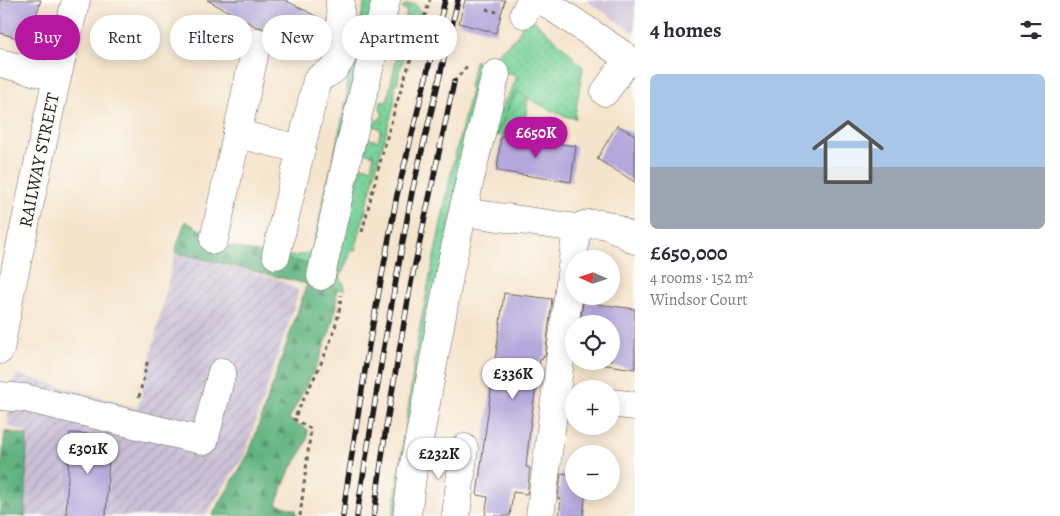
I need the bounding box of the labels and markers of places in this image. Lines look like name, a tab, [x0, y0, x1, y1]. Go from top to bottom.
pin: £650K	[501, 116, 571, 159]
pin: £336K	[478, 358, 548, 400]
pin: £301K	[53, 432, 123, 475]
pin: £232K	[404, 438, 474, 480]

